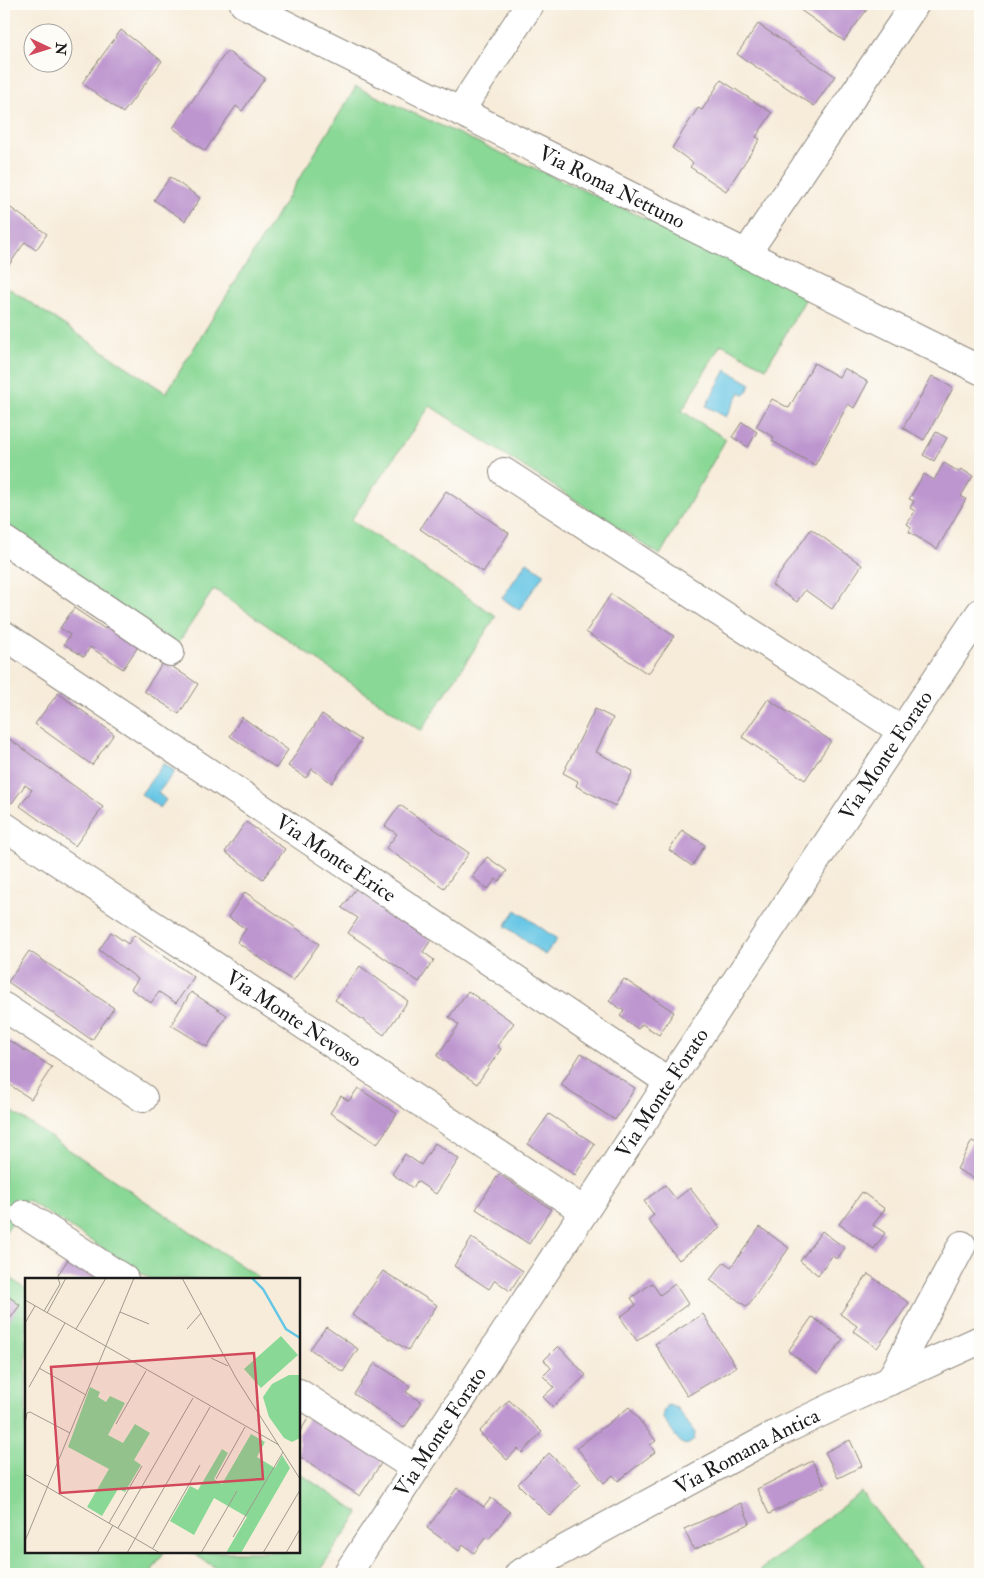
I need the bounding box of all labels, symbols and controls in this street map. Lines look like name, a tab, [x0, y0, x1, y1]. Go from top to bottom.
north arrow	[22, 22, 72, 72]
text: N	[52, 41, 69, 56]
street label: Via Roma Nettuno	[534, 139, 690, 235]
street label: Via Monte Forato	[833, 685, 938, 825]
street label: Via Monte Erice	[270, 808, 402, 909]
street label: Via Monte Nevoso	[221, 964, 367, 1073]
street label: Via Monte Forato	[609, 1023, 715, 1163]
inset map	[25, 1278, 300, 1553]
street label: Via Monte Forato	[388, 1361, 493, 1502]
street label: Via Romana Antica	[669, 1402, 824, 1500]

